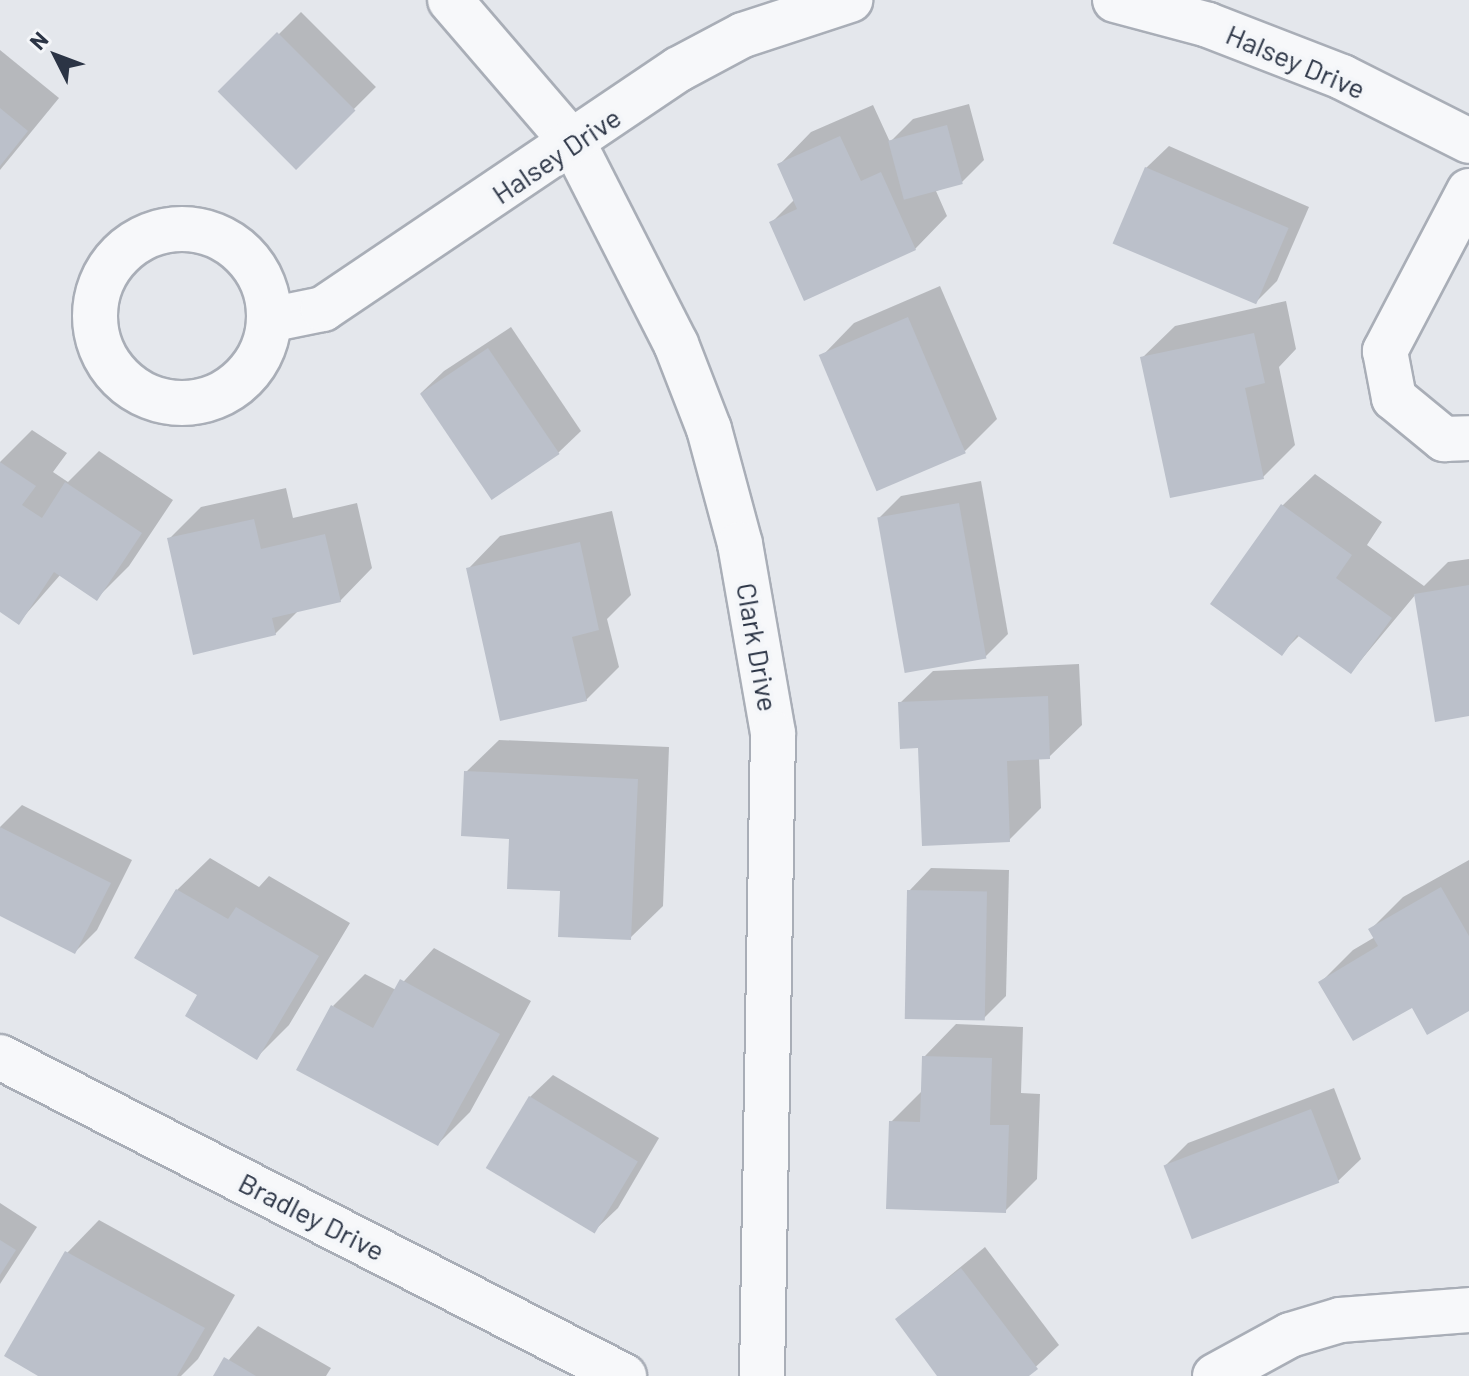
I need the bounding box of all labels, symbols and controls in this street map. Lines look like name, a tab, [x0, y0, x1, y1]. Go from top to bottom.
north arrow	[16, 16, 96, 96]
street label: Halsey Drive	[1221, 17, 1371, 105]
text: N	[24, 26, 53, 54]
street label: Halsey Drive	[485, 100, 627, 210]
street label: Clark Drive	[730, 580, 786, 714]
street label: Bradley Drive	[233, 1165, 391, 1267]

